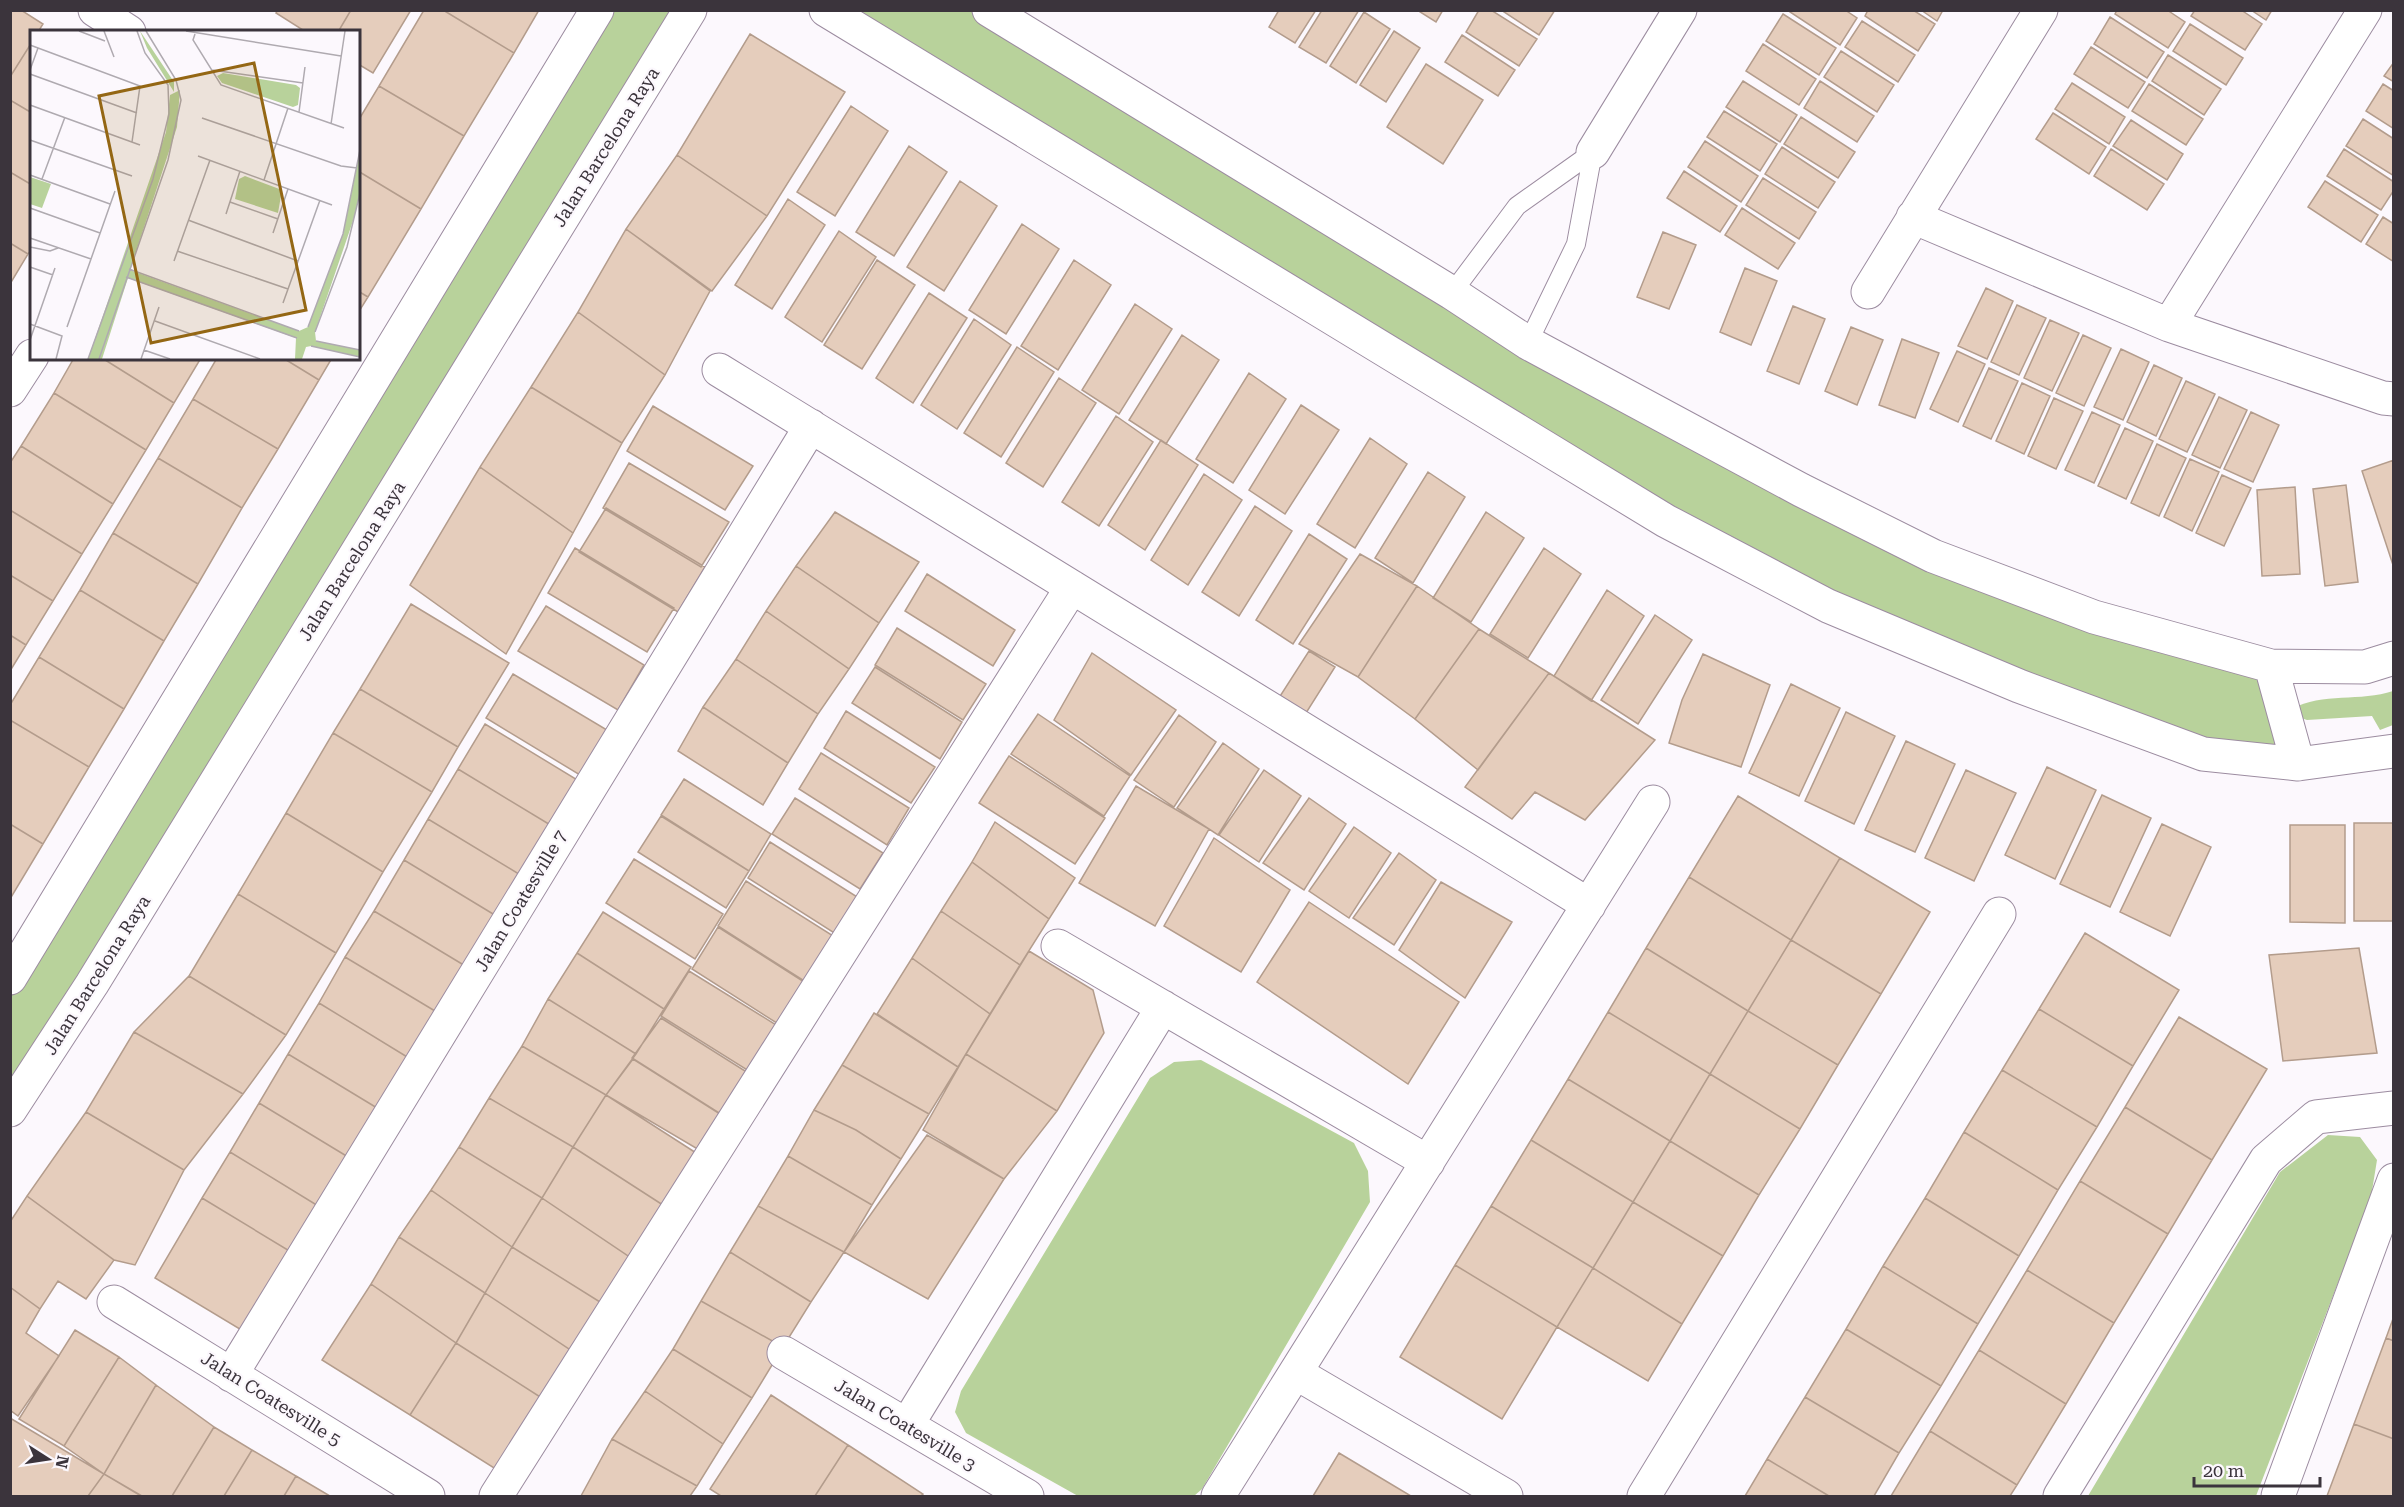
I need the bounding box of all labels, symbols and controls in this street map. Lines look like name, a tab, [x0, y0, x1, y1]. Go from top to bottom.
inset map	[30, 30, 360, 360]
street label: Jalan Barcelona Raya	[548, 63, 663, 230]
street label: Jalan Barcelona Raya	[294, 477, 409, 644]
street label: Jalan Coatesville 7	[470, 826, 571, 975]
street label: Jalan Barcelona Raya	[39, 891, 154, 1058]
street label: Jalan Coatesville 5	[197, 1347, 345, 1450]
street label: Jalan Coatesville 3	[831, 1374, 980, 1475]
north arrow	[18, 1429, 78, 1489]
scale bar	[2194, 1450, 2320, 1488]
text: N	[52, 1454, 73, 1470]
text: 20 m	[2203, 1460, 2244, 1481]

